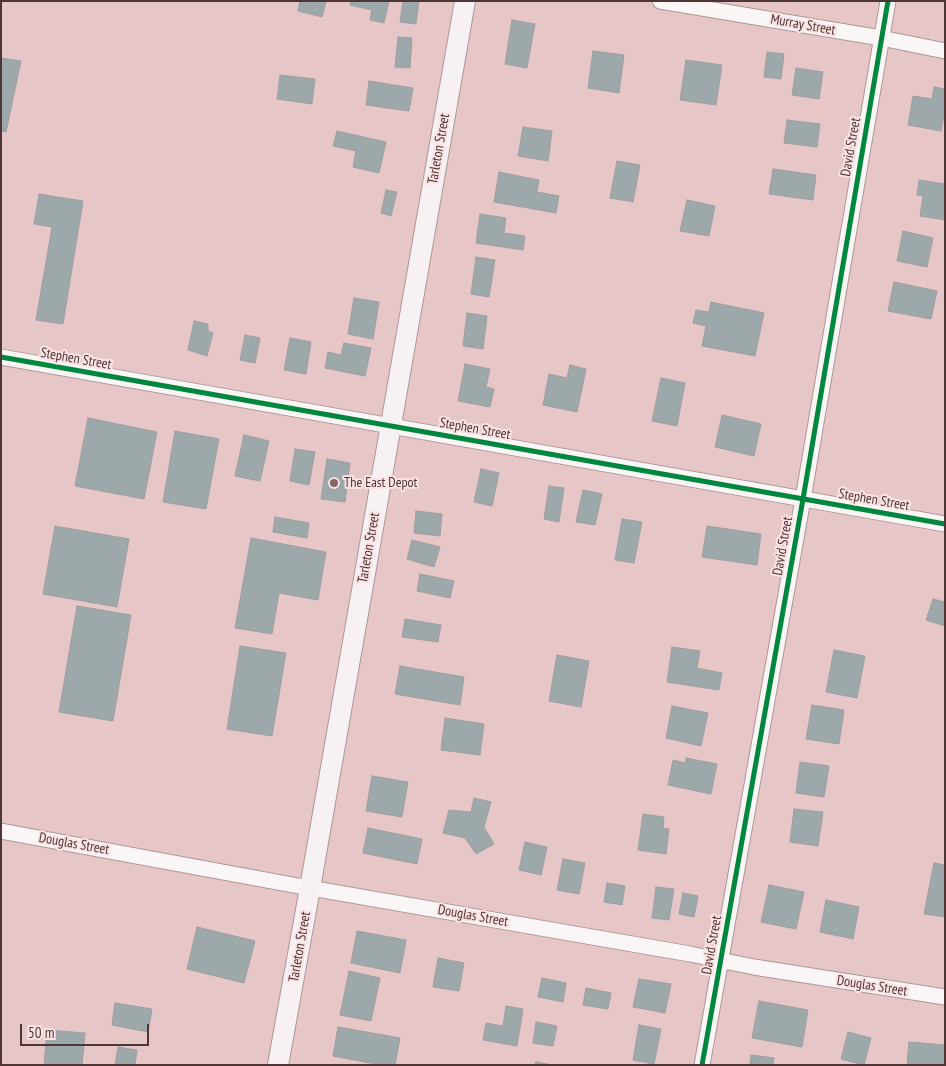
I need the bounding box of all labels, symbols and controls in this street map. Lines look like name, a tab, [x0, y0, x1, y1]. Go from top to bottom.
street label: Murray Street	[769, 11, 837, 39]
street label: Tarleton Street	[425, 112, 453, 186]
street label: David Street	[838, 116, 864, 178]
street label: Stephen Street	[39, 345, 113, 373]
street label: Stephen Street	[438, 415, 512, 443]
place label: The East Depot	[344, 475, 417, 491]
marker: The East Depot	[328, 477, 340, 489]
street label: Stephen Street	[837, 486, 911, 514]
street label: Tarleton Street	[355, 511, 383, 585]
street label: David Street	[770, 515, 796, 577]
street label: Douglas Street	[38, 830, 110, 858]
street label: Douglas Street	[437, 902, 509, 930]
street label: Tarleton Street	[286, 910, 314, 984]
street label: David Street	[699, 914, 725, 976]
street label: Douglas Street	[836, 972, 908, 1000]
scale bar	[22, 1014, 151, 1046]
text: 50 m	[28, 1023, 54, 1042]

